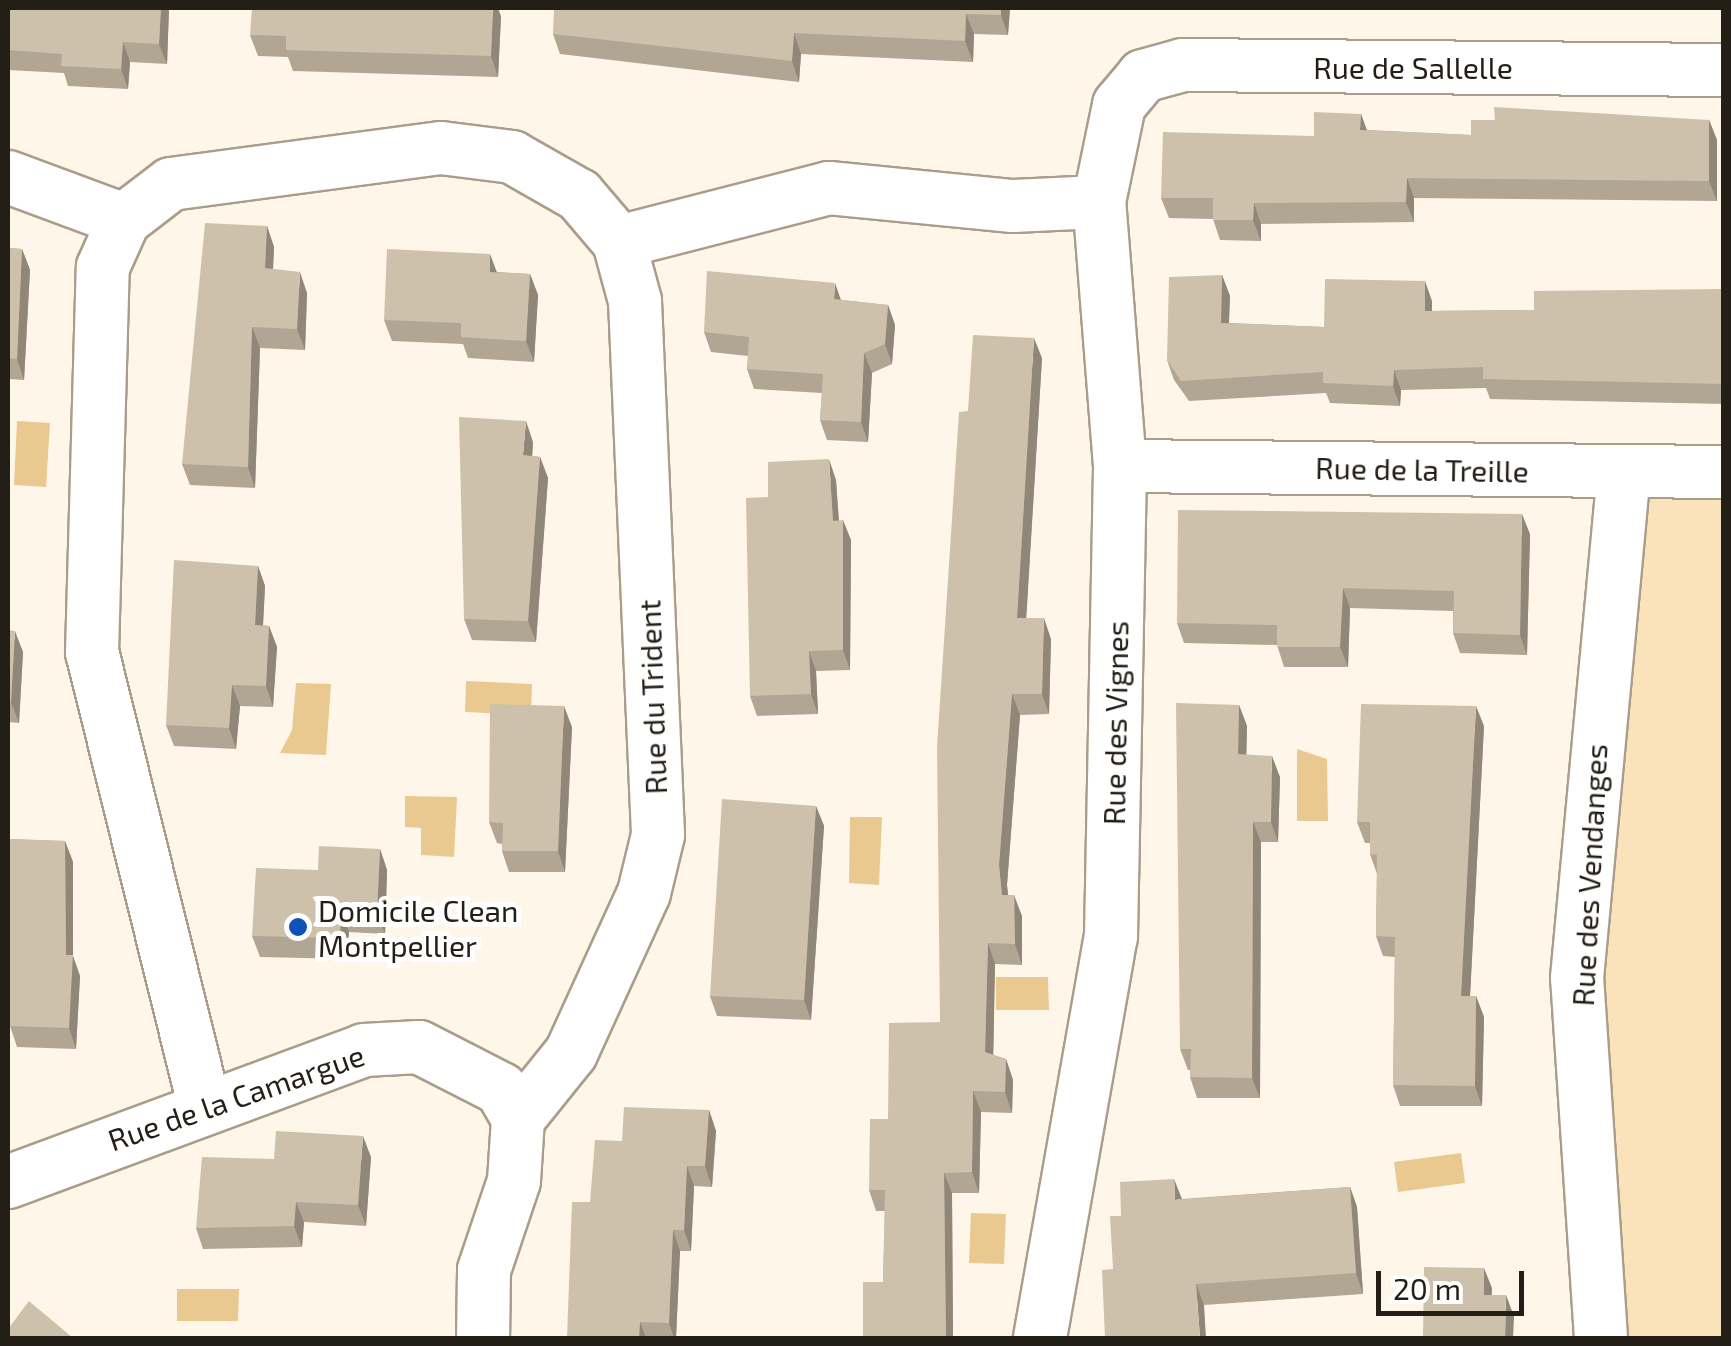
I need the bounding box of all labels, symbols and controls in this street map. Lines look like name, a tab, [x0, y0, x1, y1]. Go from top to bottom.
street label: Rue de Sallelle	[1313, 49, 1513, 85]
street label: Rue de la Treille	[1315, 449, 1529, 489]
street label: Rue du Trident	[631, 599, 673, 795]
street label: Rue des Vignes	[1095, 620, 1135, 826]
street label: Rue des Vendanges	[1564, 743, 1614, 1007]
place label: Domicile Clean Montpellier	[318, 892, 519, 962]
marker: Domicile Clean Montpellier	[287, 916, 309, 938]
street label: Rue de la Camargue	[103, 1036, 369, 1158]
scale bar	[1381, 1251, 1528, 1313]
text: 20 m	[1393, 1270, 1461, 1306]

